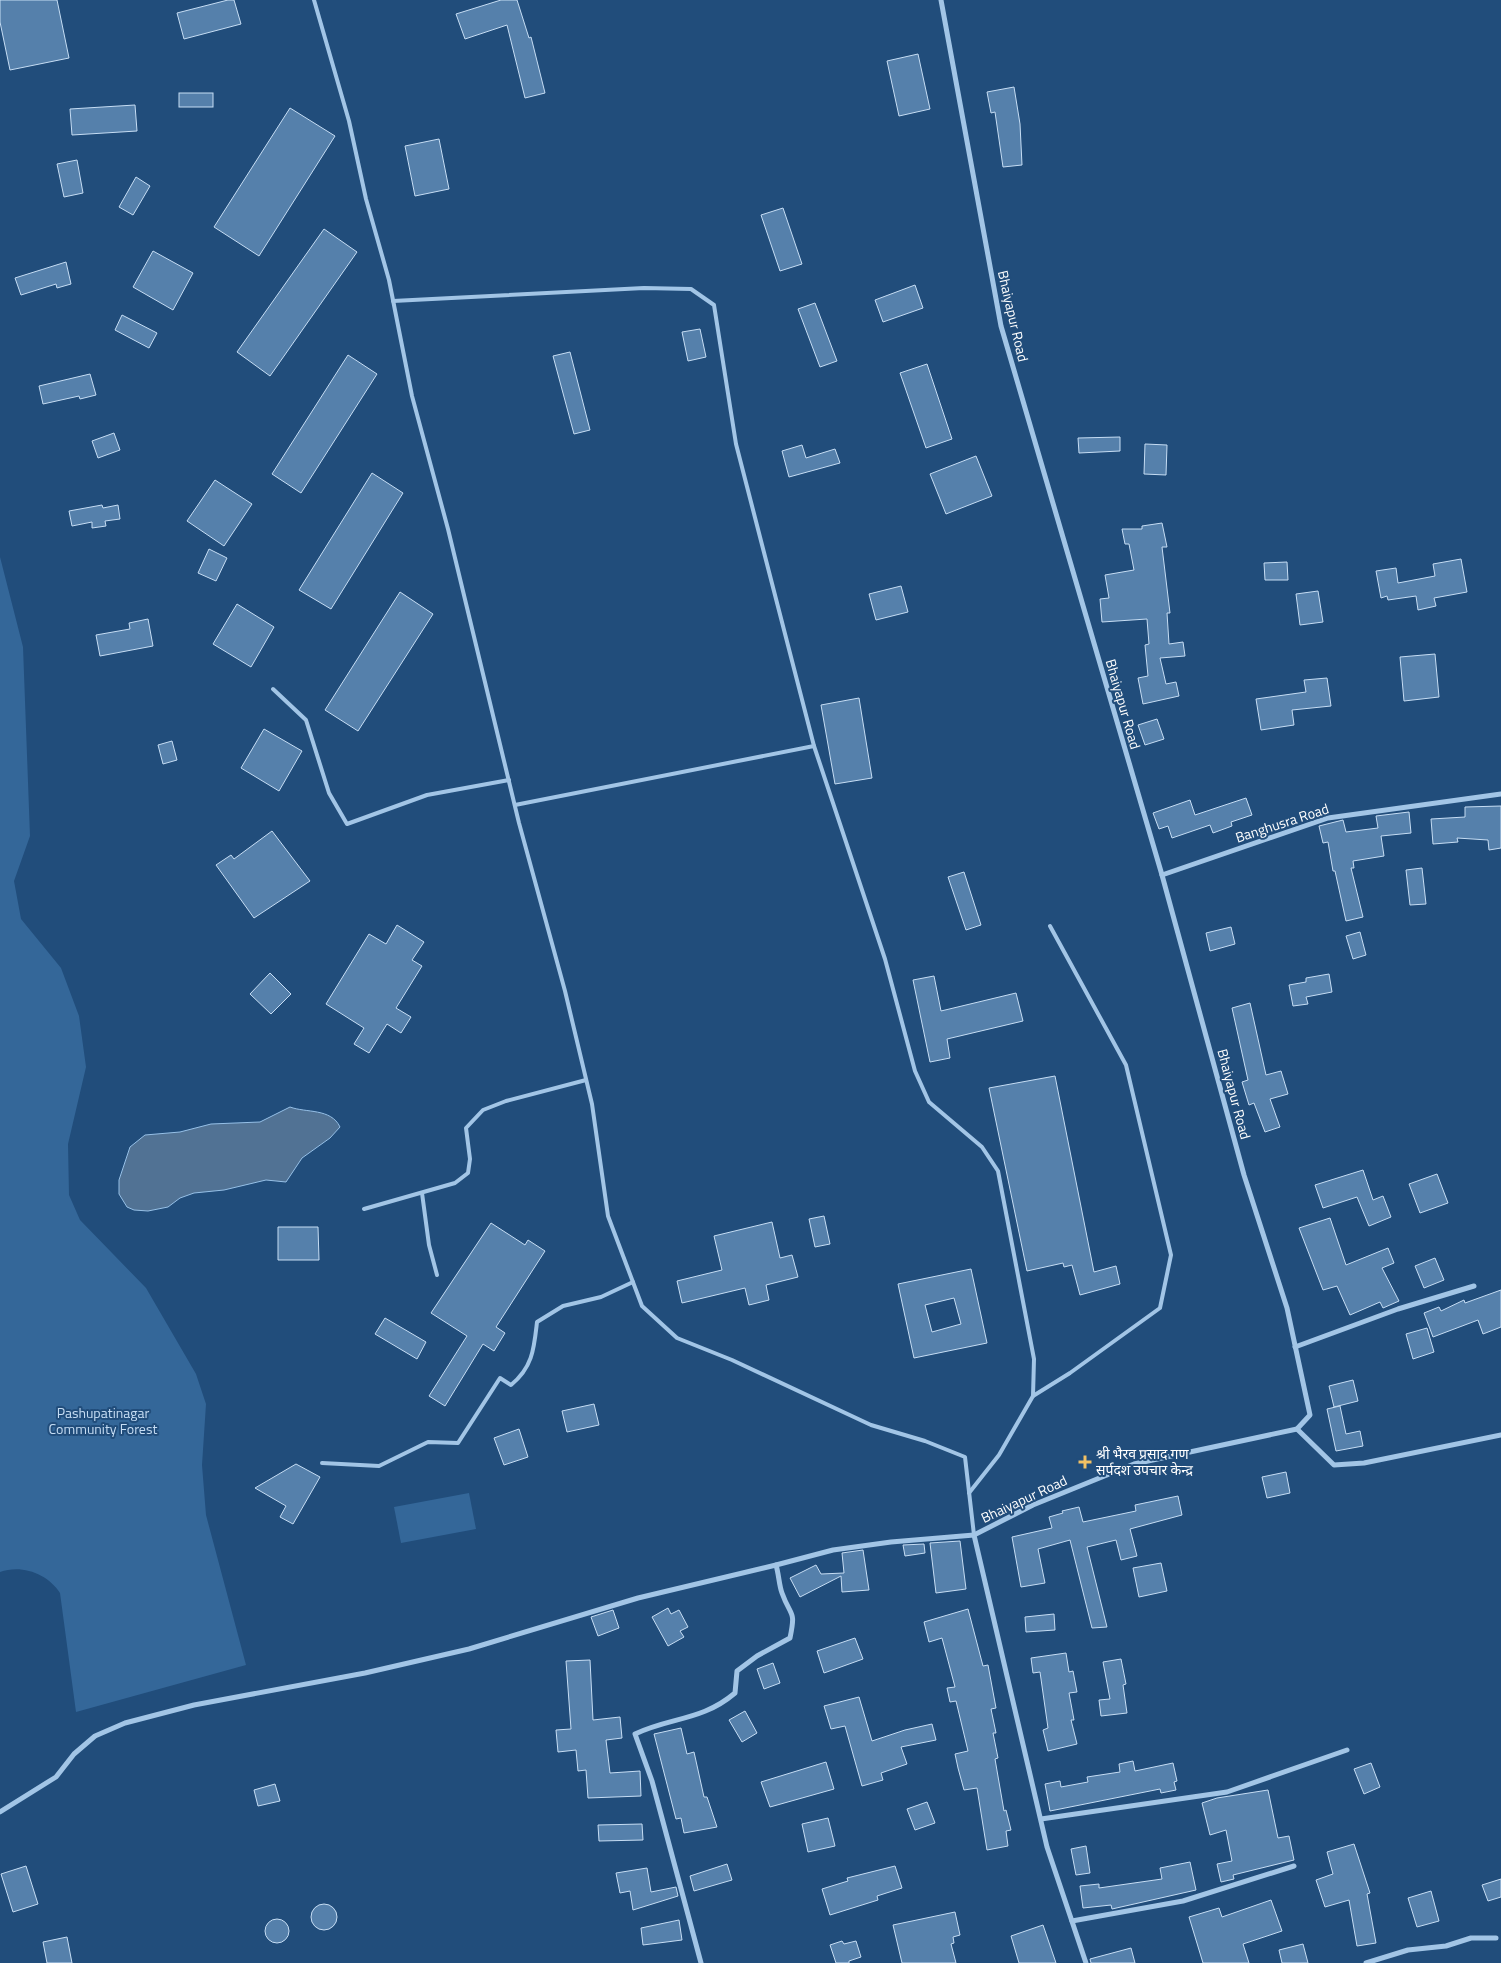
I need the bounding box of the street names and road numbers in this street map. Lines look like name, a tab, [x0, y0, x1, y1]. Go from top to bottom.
street label: Bhaiyapur Road	[993, 268, 1034, 364]
street label: Bhaiyapur Road	[1101, 656, 1146, 751]
street label: Banghusra Road	[1232, 798, 1331, 848]
street label: Bhaiyapur Road	[1212, 1046, 1257, 1141]
street label: Bhaiyapur Road	[977, 1469, 1070, 1528]

